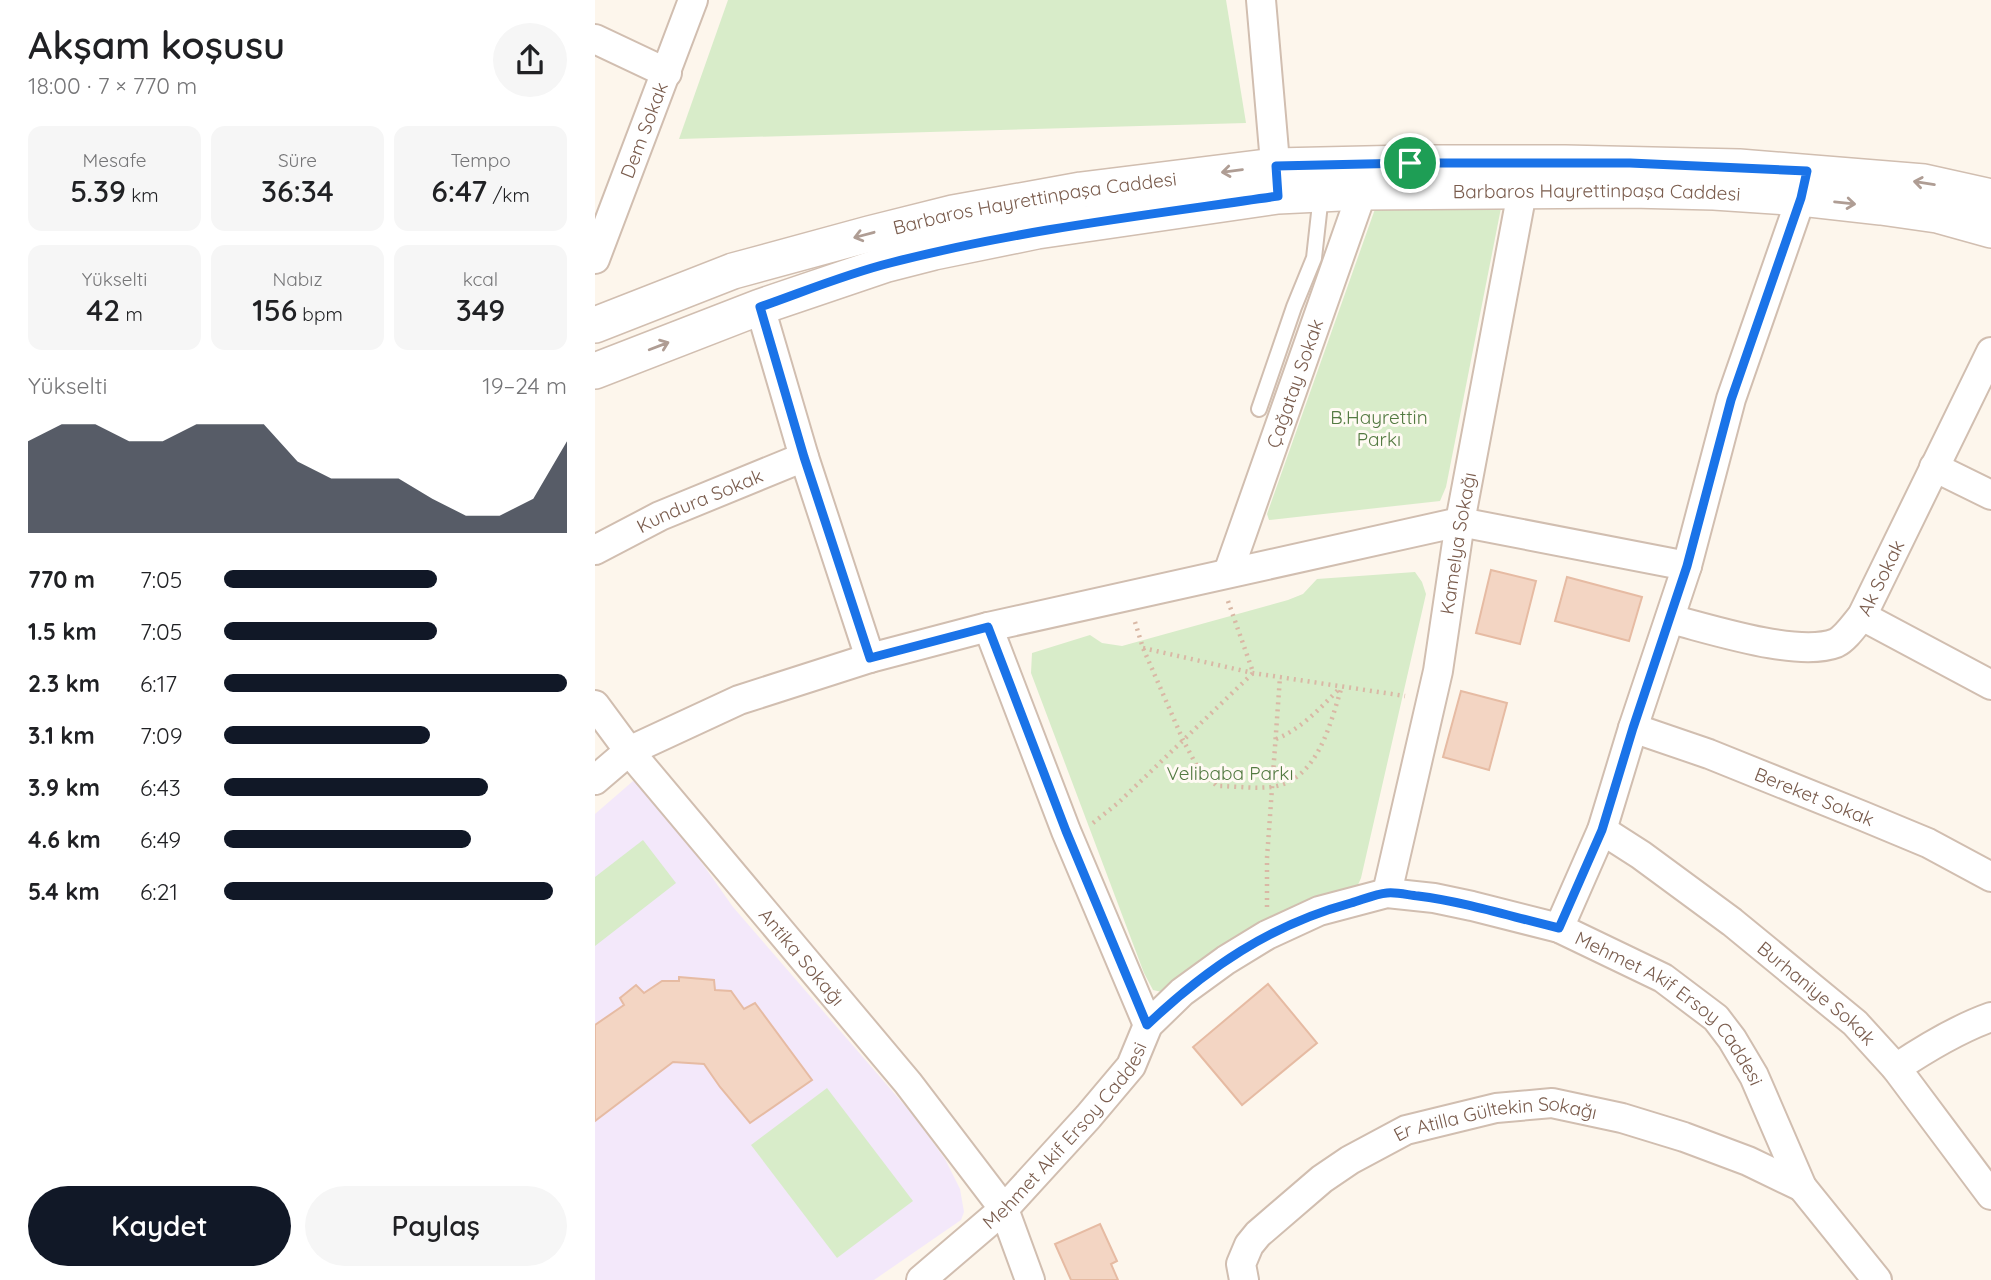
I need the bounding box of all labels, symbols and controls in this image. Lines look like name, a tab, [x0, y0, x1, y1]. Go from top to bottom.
text: Akşam koşusu	[28, 21, 285, 69]
button: share	[493, 23, 567, 97]
text: 18:00 · 7 × 770 m	[28, 71, 197, 100]
street label: Dem Sokak	[615, 78, 673, 181]
pin	[1380, 133, 1440, 193]
icon: arrive	[1391, 144, 1429, 182]
text: Mesafe	[83, 148, 146, 172]
text: Süre	[278, 148, 317, 172]
text: Tempo	[450, 148, 511, 172]
one-way arrow	[1222, 165, 1244, 178]
street label: Barbaros Hayrettinpaşa Caddesi	[890, 166, 1178, 240]
text: 5.39	[70, 172, 126, 210]
text: 36:34	[261, 172, 334, 210]
text: 6:47	[431, 172, 487, 210]
one-way arrow	[1913, 176, 1936, 189]
street label: Barbaros Hayrettinpaşa Caddesi	[1453, 178, 1741, 206]
text: km	[126, 183, 159, 207]
text: /km	[487, 183, 530, 207]
one-way arrow	[1833, 197, 1856, 210]
one-way arrow	[853, 229, 876, 242]
text: Yükselti	[82, 267, 147, 291]
text: Nabız	[272, 267, 323, 291]
text: kcal	[463, 267, 498, 291]
text: 42	[86, 291, 120, 329]
text: 156	[252, 291, 297, 329]
text: 349	[456, 291, 505, 329]
text: m	[120, 302, 143, 326]
text: bpm	[297, 302, 343, 326]
street label: Çağatay Sokak	[1261, 316, 1328, 451]
one-way arrow	[647, 339, 669, 352]
text: Yükselti	[28, 371, 107, 400]
text: 19–24 m	[482, 371, 567, 400]
park label: B.Hayrettin Parkı	[1330, 405, 1428, 451]
street label: Kundura Sokak	[633, 463, 766, 538]
street label: Kamelya Sokağı	[1435, 470, 1481, 616]
street label: Ak Sokak	[1852, 536, 1909, 620]
text: 770 m	[28, 565, 95, 594]
text: 7:05	[140, 565, 182, 594]
text: 1.5 km	[28, 617, 97, 646]
text: 7:05	[140, 617, 182, 646]
text: 2.3 km	[28, 669, 100, 698]
text: 6:17	[140, 669, 177, 698]
text: 3.1 km	[28, 721, 95, 750]
text: 7:09	[140, 721, 183, 750]
park label: Velibaba Parkı	[1167, 761, 1293, 785]
street label: Bereket Sokak	[1751, 762, 1878, 831]
text: 3.9 km	[28, 773, 100, 802]
text: 6:43	[140, 773, 181, 802]
text: 4.6 km	[28, 825, 101, 854]
text: 6:49	[140, 825, 181, 854]
text: 5.4 km	[28, 877, 100, 906]
text: 6:21	[140, 877, 178, 906]
street label: Antika Sokağı	[754, 903, 850, 1011]
street label: Mehmet Akif Ersoy Caddesi	[1571, 926, 1769, 1089]
street label: Burhaniye Sokak	[1753, 936, 1881, 1050]
street label: Mehmet Akif Ersoy Caddesi	[977, 1038, 1152, 1234]
street label: Er Atilla Gültekin Sokağı	[1389, 1091, 1599, 1146]
button: Kaydet	[28, 1186, 291, 1266]
button: Paylaş	[305, 1186, 567, 1266]

